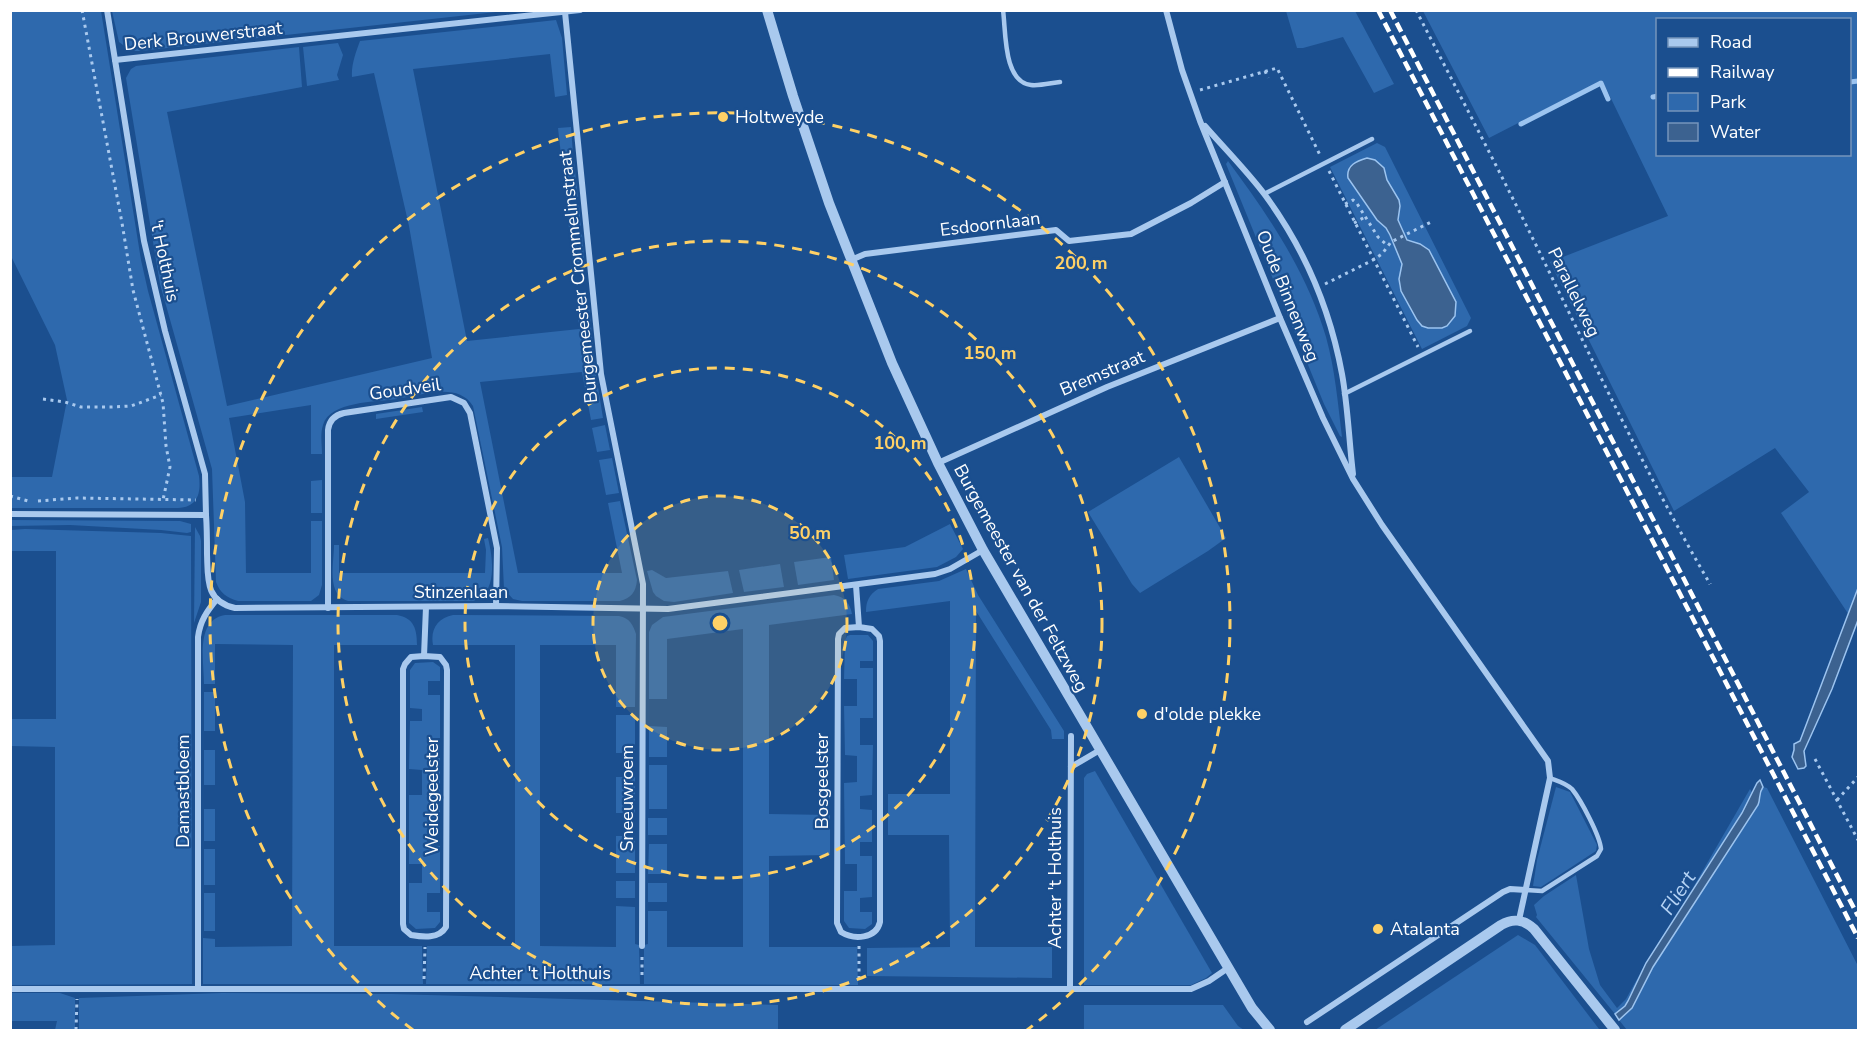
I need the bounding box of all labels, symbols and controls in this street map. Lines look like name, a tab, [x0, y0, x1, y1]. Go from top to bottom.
street label: Derk Brouwerstraat	[123, 16, 284, 56]
legend	[1656, 18, 1851, 156]
text: Road	[1710, 30, 1752, 54]
text: Railway	[1710, 60, 1775, 84]
text: Park	[1710, 90, 1747, 114]
place label: Holtweyde	[735, 105, 824, 129]
marker: Holtweyde	[716, 110, 730, 124]
text: Water	[1710, 120, 1761, 144]
street label: Burgemeester Crommelinstraat	[553, 149, 603, 404]
street label: Esdoornlaan	[938, 206, 1042, 242]
street label: 't Holthuis	[145, 218, 185, 304]
street label: Oude Binnenweg	[1251, 226, 1325, 366]
street label: Parallelweg	[1542, 243, 1606, 341]
text: 200 m	[1054, 251, 1108, 275]
text: 150 m	[963, 341, 1017, 365]
street label: Bremstraat	[1056, 344, 1149, 402]
street label: Goudveil	[368, 372, 443, 406]
text: 100 m	[873, 431, 927, 455]
street label: Burgemeester van der Feltzweg	[948, 460, 1094, 696]
text: 50 m	[789, 521, 831, 545]
street label: Stinzenlaan	[414, 580, 508, 604]
centre of rings	[710, 613, 730, 633]
place label: d'olde plekke	[1154, 702, 1261, 726]
marker: d'olde plekke	[1135, 707, 1149, 721]
street label: Bosgeelster	[810, 732, 834, 829]
street label: Damastbloem	[171, 734, 195, 848]
street label: Weidegeelster	[420, 736, 444, 855]
street label: Sneeuwroem	[615, 744, 639, 852]
street label: Achter 't Holthuis	[1043, 807, 1067, 949]
water label: Fliert	[1654, 865, 1703, 920]
place label: Atalanta	[1390, 917, 1460, 941]
marker: Atalanta	[1371, 922, 1385, 936]
street label: Achter 't Holthuis	[469, 961, 611, 985]

